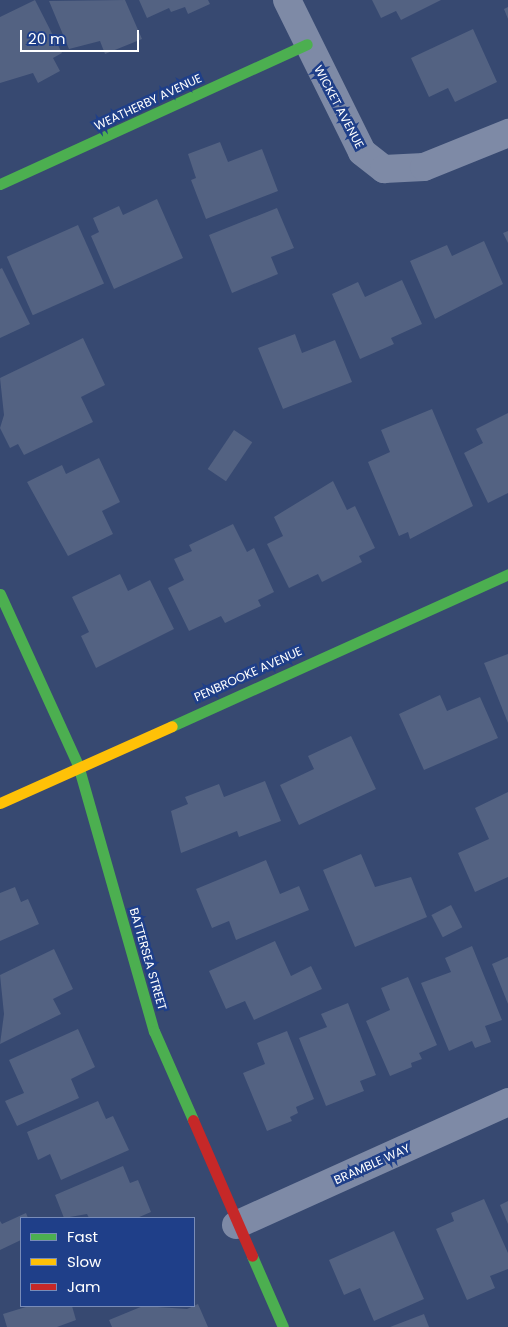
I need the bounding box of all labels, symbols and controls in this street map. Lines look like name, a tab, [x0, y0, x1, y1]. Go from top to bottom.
scale bar	[22, 20, 141, 52]
text: 20 m	[28, 28, 66, 49]
street label: WICKET AVENUE	[311, 63, 367, 151]
street label: WEATHERBY AVENUE	[92, 71, 204, 133]
street label: PENBROOKE AVENUE	[192, 644, 304, 704]
street label: BATTERSEA STREET	[126, 906, 170, 1012]
street label: BRAMBLE WAY	[332, 1141, 412, 1187]
legend	[20, 1217, 195, 1307]
text: Fast	[67, 1226, 98, 1247]
text: Slow	[67, 1251, 101, 1272]
text: Jam	[67, 1276, 101, 1297]

